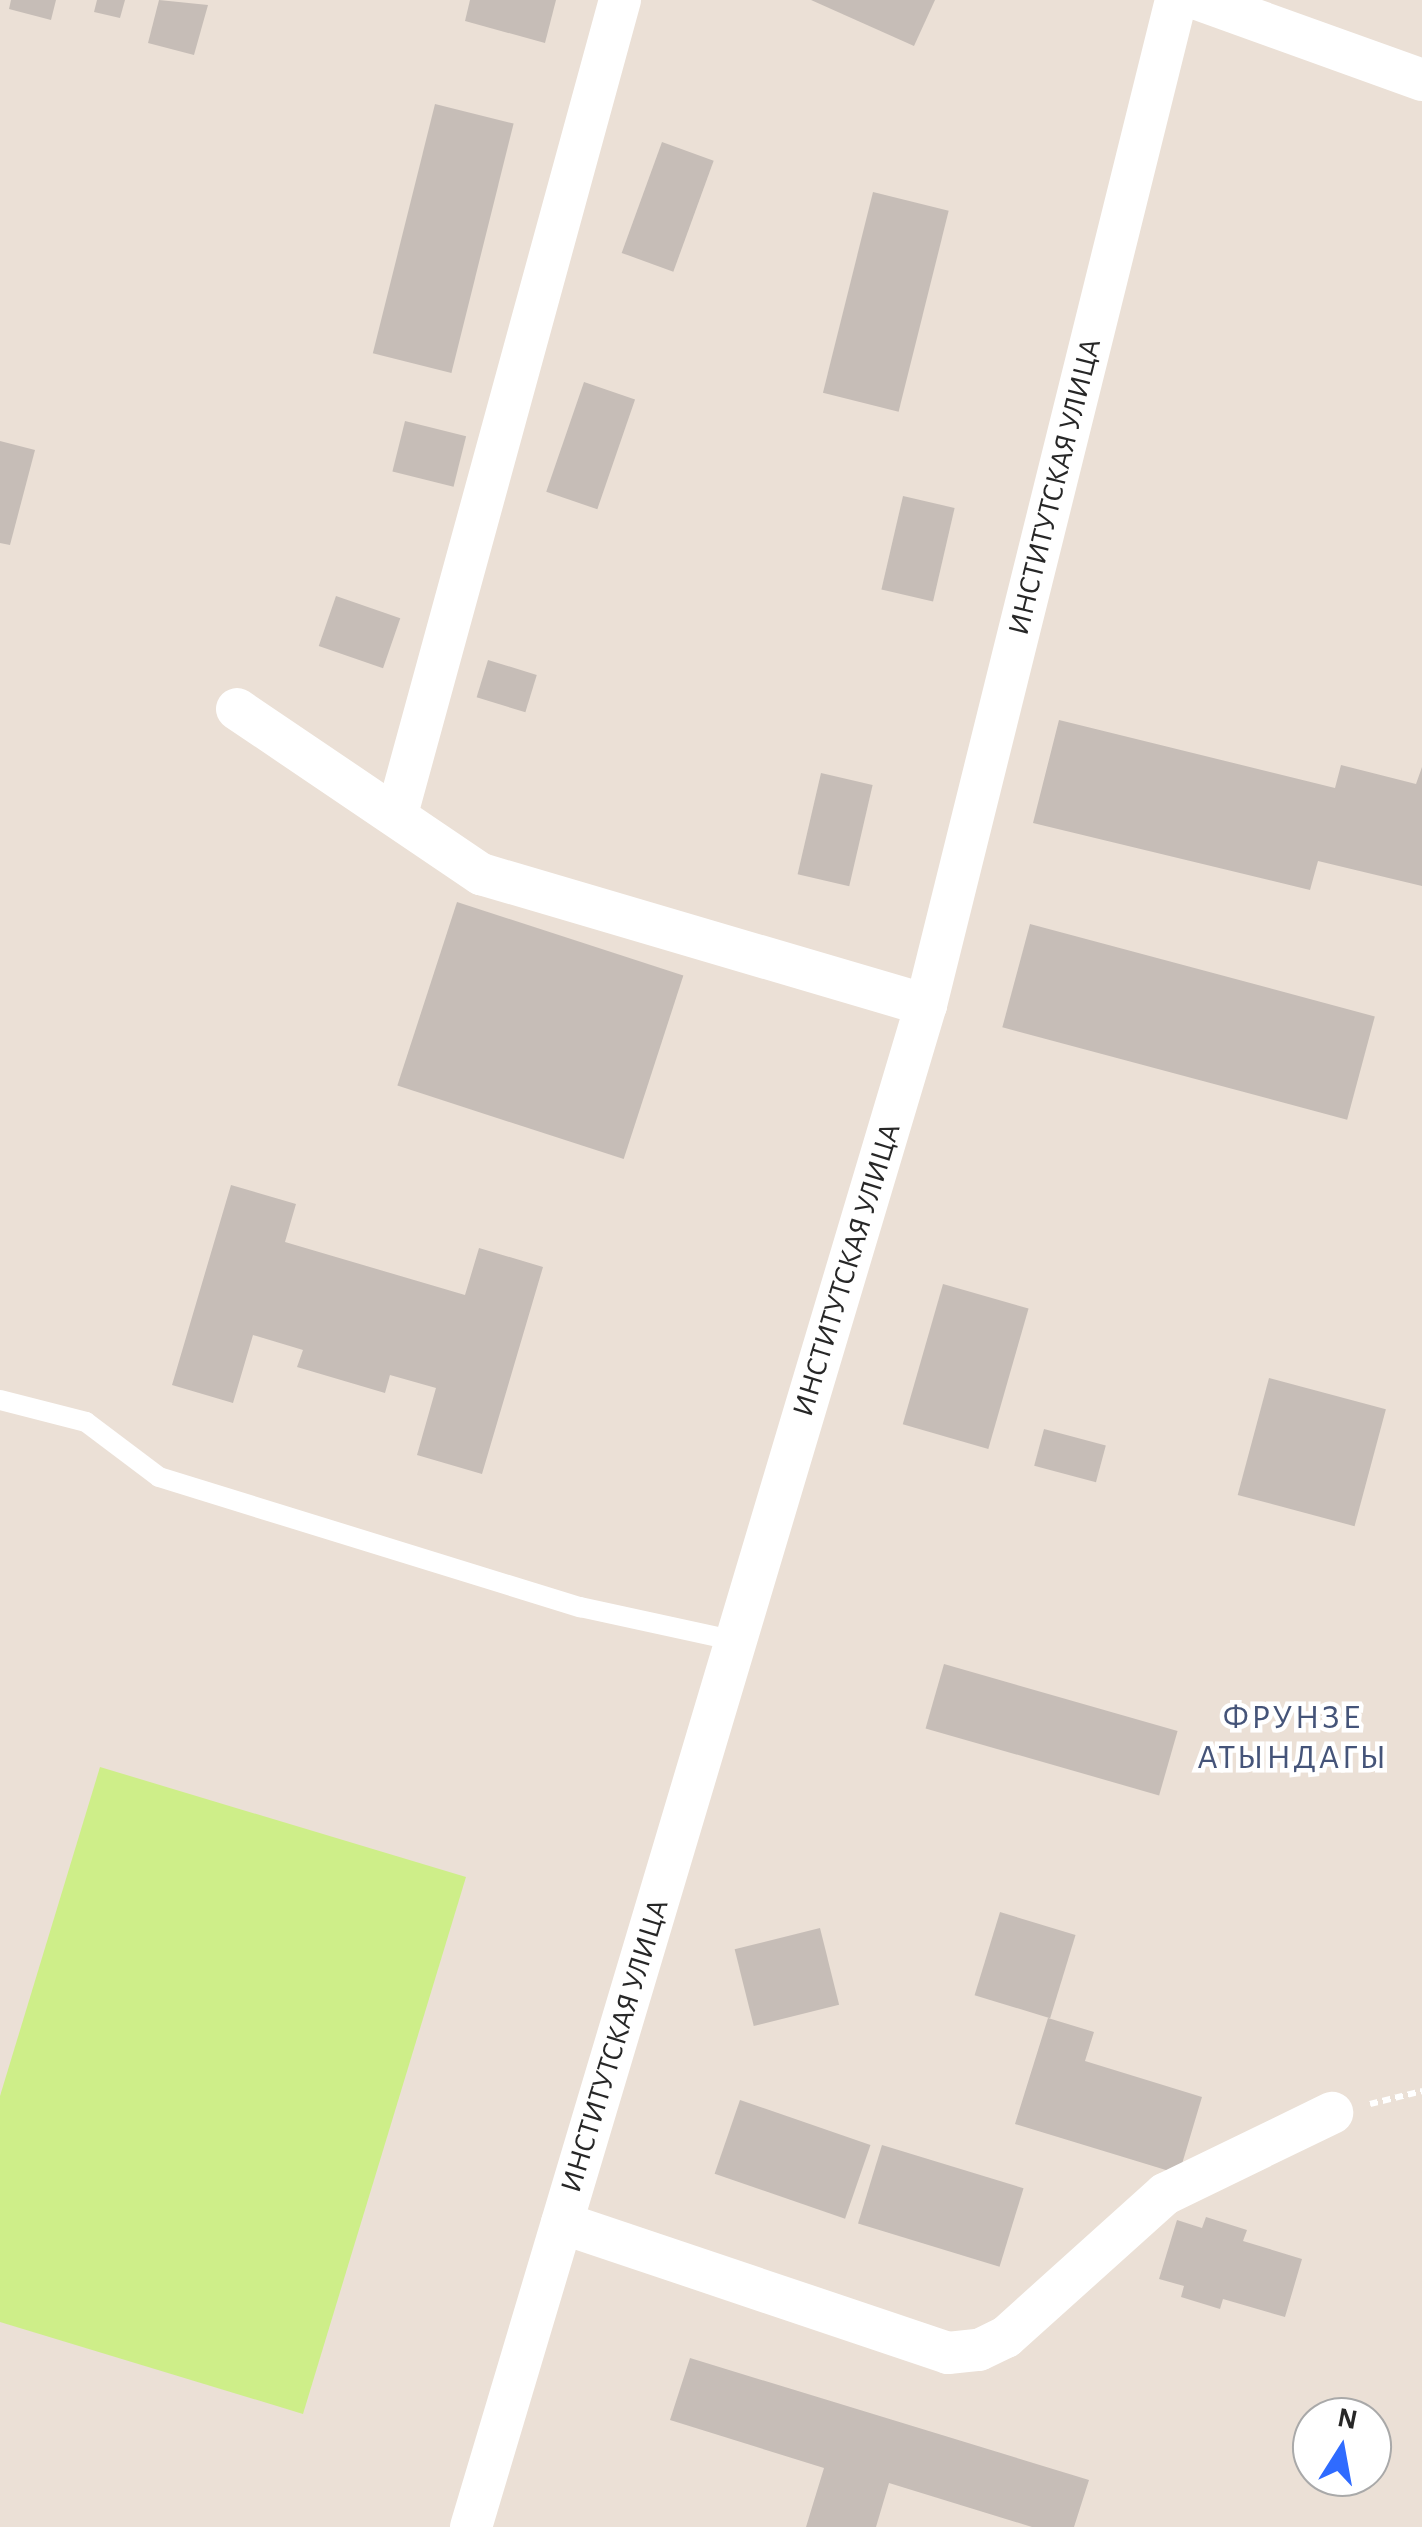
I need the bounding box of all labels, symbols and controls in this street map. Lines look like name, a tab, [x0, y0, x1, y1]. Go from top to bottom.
street label: ИНСТИТУТСКАЯ УЛИЦА	[1001, 335, 1109, 639]
street label: ИНСТИТУТСКАЯ УЛИЦА	[785, 1119, 909, 1421]
district label: ФРУНЗЕ АТЫНДАГЫ	[1197, 1697, 1389, 1779]
street label: ИНСТИТУТСКАЯ УЛИЦА	[553, 1895, 677, 2197]
north arrow	[1292, 2397, 1392, 2497]
text: N	[1335, 2404, 1360, 2435]

